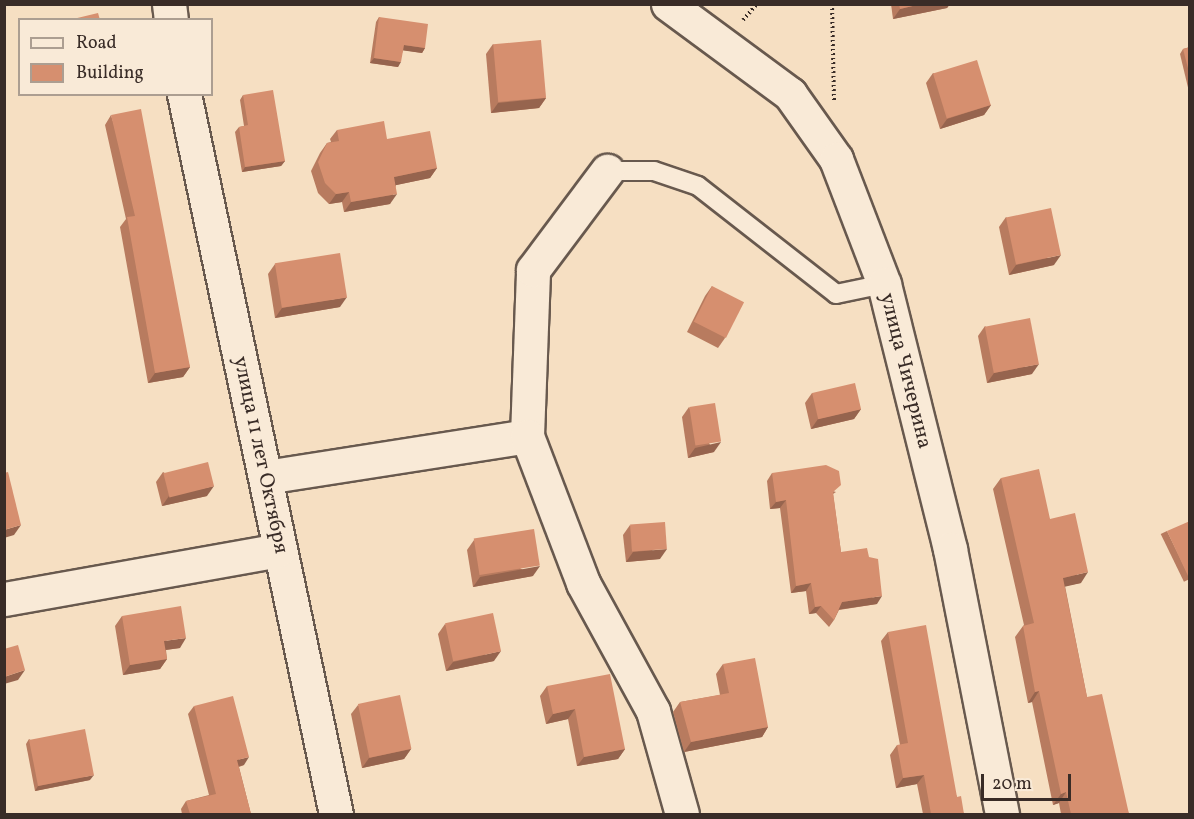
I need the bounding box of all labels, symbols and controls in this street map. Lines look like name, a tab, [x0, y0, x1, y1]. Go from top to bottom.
legend	[18, 18, 213, 96]
text: Road	[76, 31, 117, 56]
text: Building	[76, 61, 144, 86]
street label: улица Чичерина	[873, 291, 937, 451]
street label: улица 11 лет Октября	[227, 354, 293, 556]
scale bar	[984, 762, 1074, 800]
text: 20 m	[992, 772, 1032, 797]

